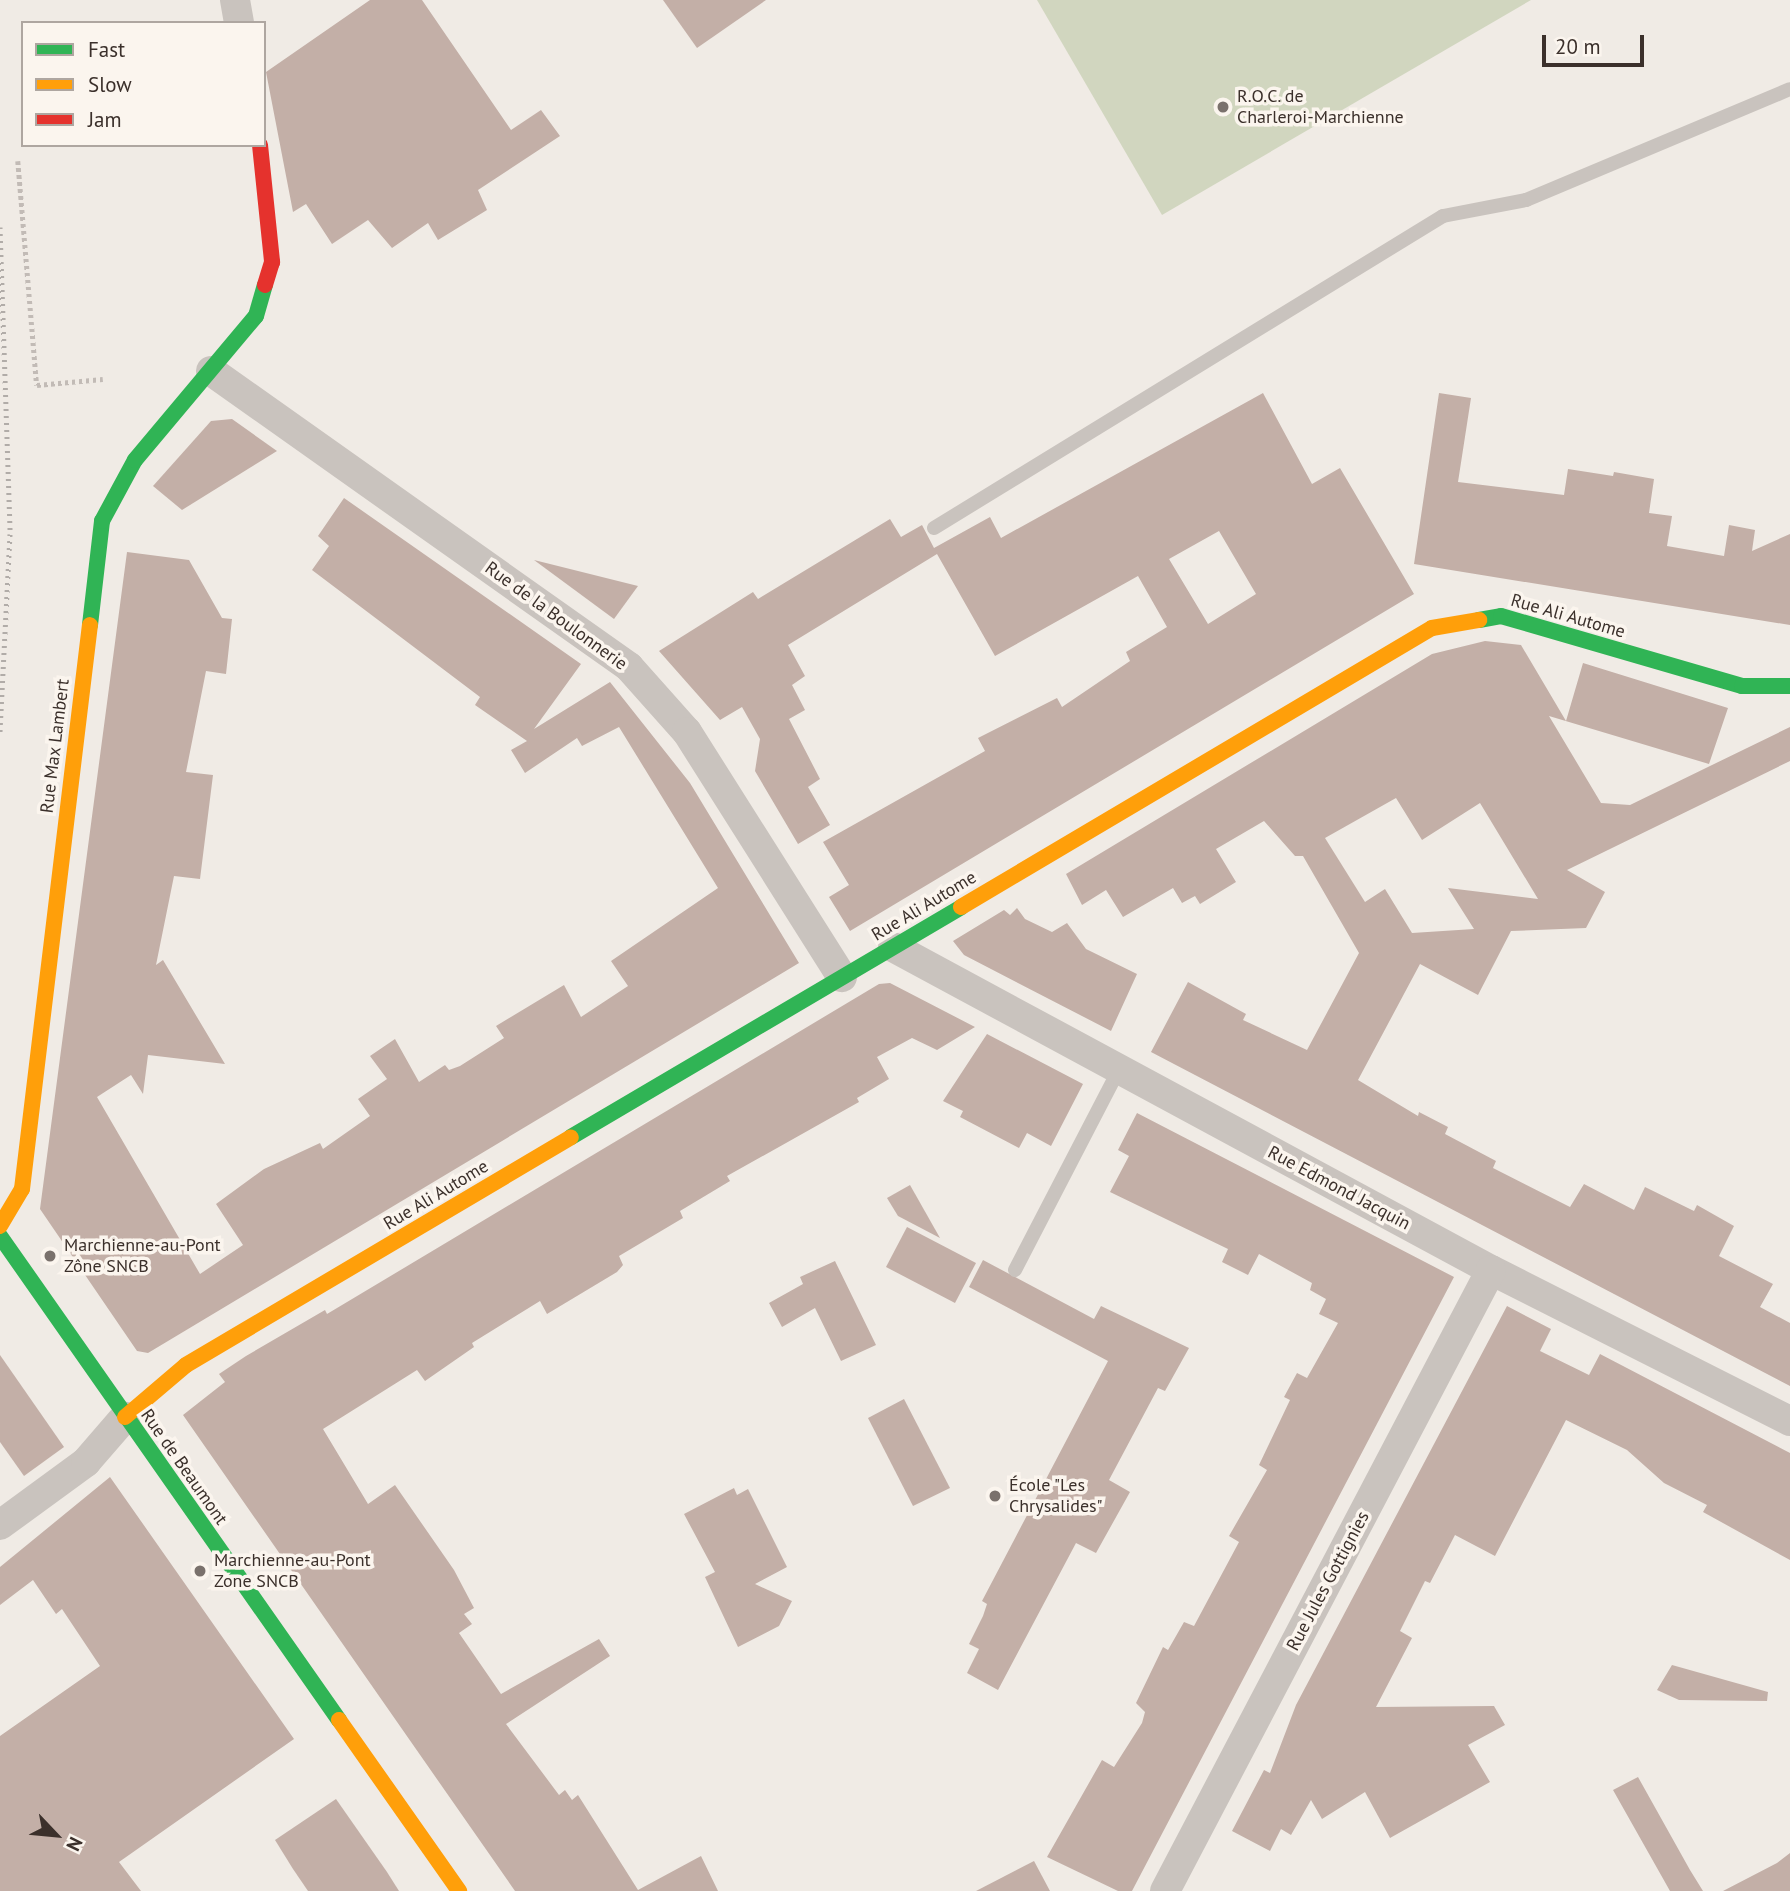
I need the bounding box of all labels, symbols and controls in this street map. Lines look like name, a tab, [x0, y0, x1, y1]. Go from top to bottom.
legend	[21, 21, 266, 147]
scale bar	[1545, 21, 1646, 65]
text: 20 m	[1555, 33, 1601, 60]
text: Fast	[88, 36, 125, 63]
text: Slow	[88, 71, 132, 98]
place label: R.O.C. de Charleroi-Marchienne	[1237, 86, 1404, 128]
marker: R.O.C. de Charleroi-Marchienne	[1215, 99, 1231, 115]
text: Jam	[88, 106, 122, 133]
street label: Rue de la Boulonnerie	[481, 557, 631, 675]
street label: Rue Ali Autome	[1508, 589, 1628, 643]
street label: Rue Max Lambert	[36, 677, 74, 815]
street label: Rue Ali Autome	[867, 866, 981, 946]
street label: Rue Edmond Jacquin	[1264, 1141, 1414, 1235]
street label: Rue Ali Autome	[379, 1155, 493, 1235]
place label: Marchienne-au-Pont Zône SNCB	[64, 1235, 221, 1278]
marker: Marchienne-au-Pont Zône SNCB	[42, 1248, 58, 1264]
street label: Rue de Beaumont	[136, 1405, 232, 1529]
place label: École "Les Chrysalides"	[1009, 1475, 1103, 1518]
marker: École "Les Chrysalides"	[987, 1488, 1003, 1504]
street label: Rue Jules Gottignies	[1282, 1508, 1374, 1654]
place label: Marchienne-au-Pont Zone SNCB	[214, 1550, 371, 1592]
marker: Marchienne-au-Pont Zone SNCB	[192, 1563, 208, 1579]
north arrow	[21, 1800, 91, 1870]
text: N	[61, 1833, 88, 1855]

